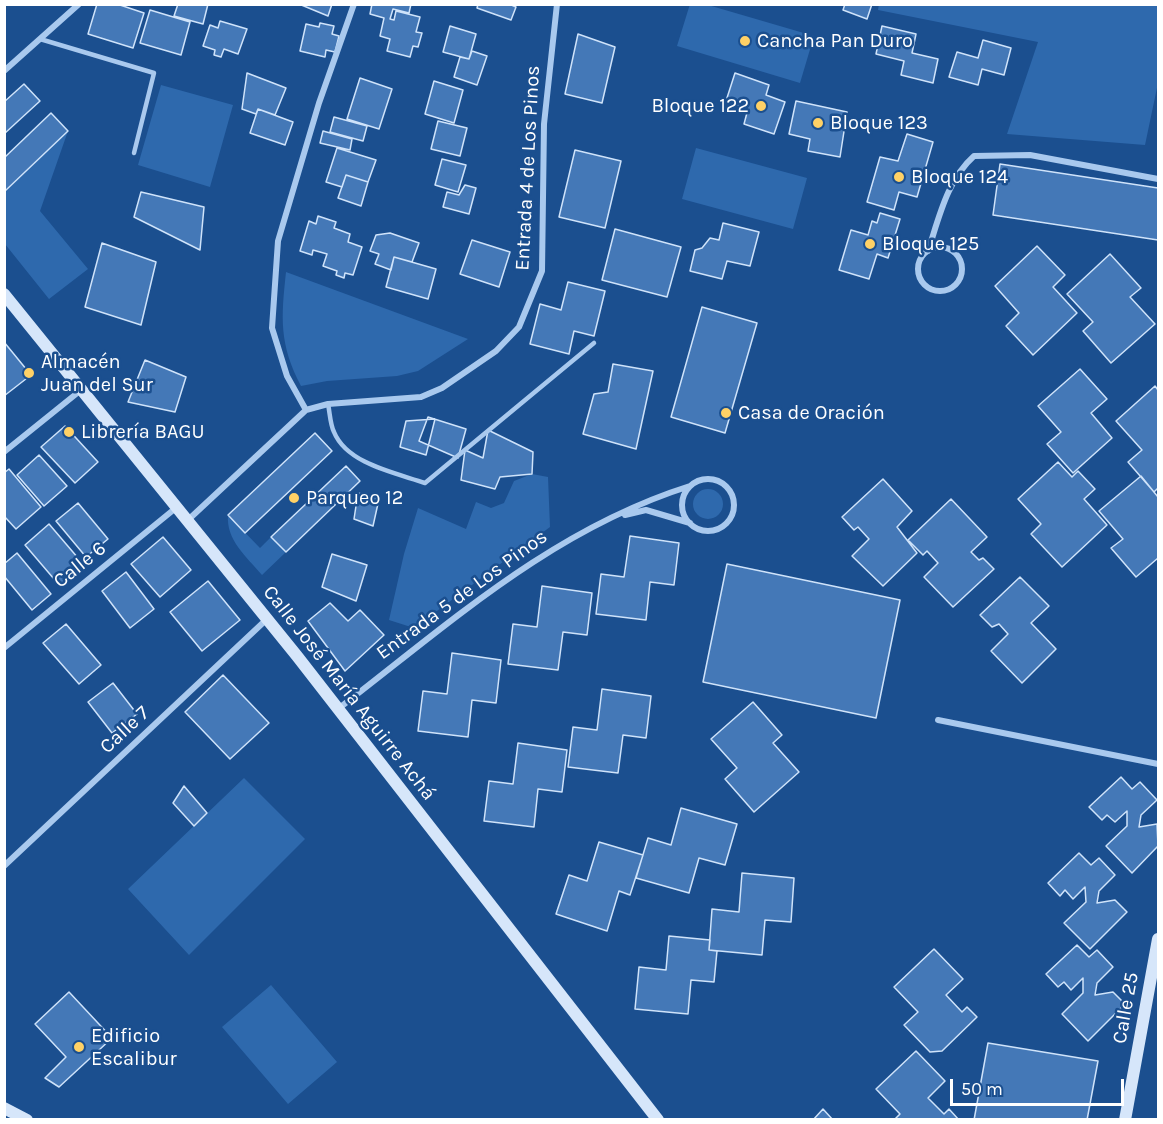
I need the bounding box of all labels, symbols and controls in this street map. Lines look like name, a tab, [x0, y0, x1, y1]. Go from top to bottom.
place label: Cancha Pan Duro	[757, 29, 913, 53]
marker: Cancha Pan Duro	[738, 34, 752, 48]
street label: Entrada 4 de Los Pinos	[511, 65, 545, 271]
place label: Bloque 122	[651, 94, 749, 118]
marker: Bloque 122	[754, 99, 768, 113]
place label: Bloque 123	[830, 111, 928, 135]
marker: Bloque 123	[811, 116, 825, 130]
place label: Bloque 124	[911, 165, 1008, 189]
marker: Bloque 124	[892, 170, 906, 184]
place label: Bloque 125	[882, 232, 979, 256]
marker: Bloque 125	[863, 237, 877, 251]
place label: Almacén Juan del Sur	[41, 350, 153, 397]
marker: Almacén Juan del Sur	[22, 366, 36, 380]
place label: Casa de Oración	[738, 401, 885, 425]
marker: Casa de Oración	[719, 406, 733, 420]
place label: Librería BAGU	[81, 420, 204, 444]
marker: Librería BAGU	[62, 425, 76, 439]
place label: Parqueo 12	[306, 486, 403, 510]
marker: Parqueo 12	[287, 491, 301, 505]
street label: Entrada 5 de Los Pinos	[372, 525, 552, 665]
street label: Calle 6	[49, 536, 111, 594]
street label: Calle José María Aguirre Achá	[258, 581, 440, 805]
street label: Calle 7	[95, 701, 155, 759]
street label: Calle 25	[1108, 970, 1144, 1046]
place label: Edificio Escalibur	[91, 1024, 177, 1071]
marker: Edificio Escalibur	[72, 1040, 86, 1054]
scale bar	[953, 1067, 1127, 1105]
text: 50 m	[961, 1078, 1003, 1100]

